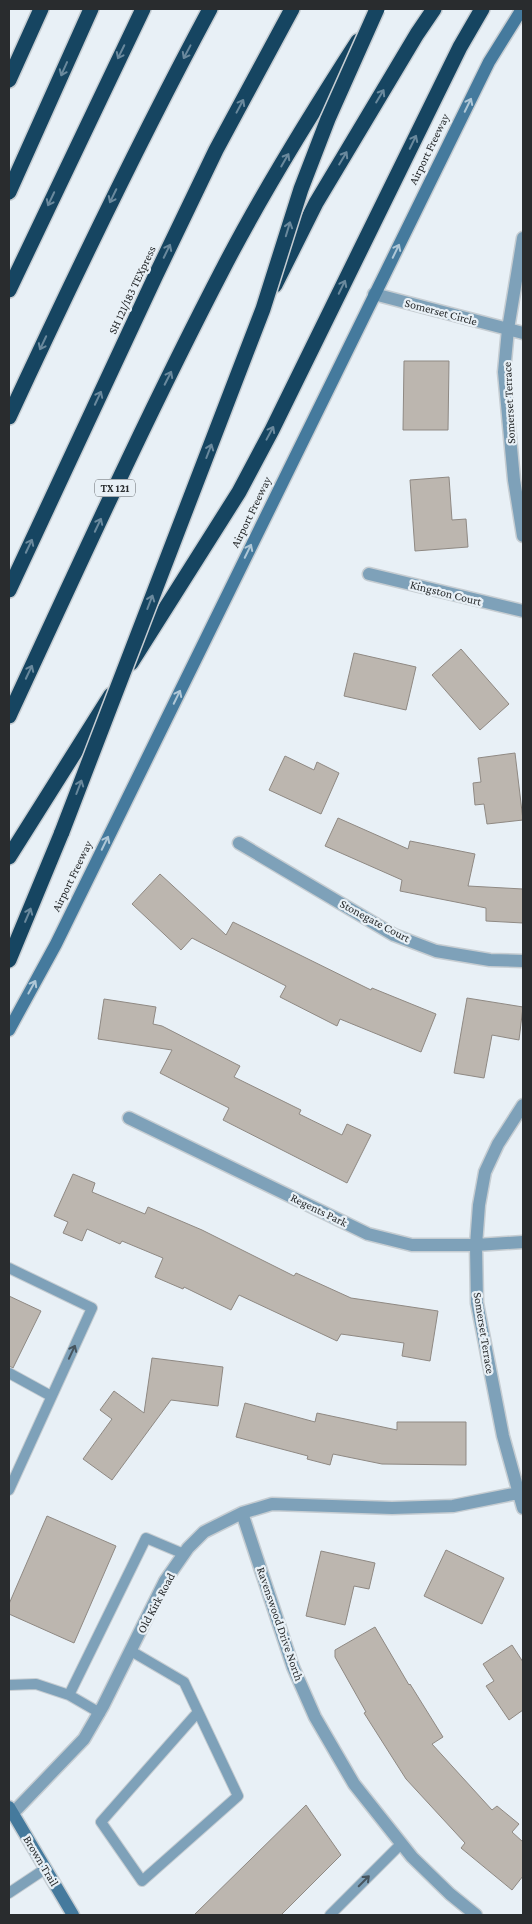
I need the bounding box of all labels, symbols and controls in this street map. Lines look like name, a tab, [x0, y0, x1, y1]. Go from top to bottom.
one-way arrow	[116, 44, 125, 59]
one-way arrow	[182, 44, 192, 59]
one-way arrow	[59, 61, 68, 76]
one-way arrow	[376, 89, 386, 103]
one-way arrow	[464, 98, 473, 113]
one-way arrow	[235, 99, 245, 114]
street label: Airport Freeway	[406, 111, 452, 187]
one-way arrow	[408, 134, 418, 149]
one-way arrow	[280, 152, 290, 167]
one-way arrow	[339, 152, 349, 166]
one-way arrow	[108, 188, 117, 203]
one-way arrow	[46, 191, 56, 206]
one-way arrow	[284, 222, 293, 238]
street label: SH 121/183 TEXpress	[105, 243, 159, 336]
one-way arrow	[163, 244, 172, 259]
one-way arrow	[392, 244, 401, 259]
one-way arrow	[337, 280, 347, 295]
street label: Somerset Circle	[403, 296, 479, 328]
one-way arrow	[38, 335, 48, 350]
street label: Somerset Terrace	[500, 362, 518, 444]
one-way arrow	[164, 371, 173, 386]
one-way arrow	[93, 391, 103, 406]
one-way arrow	[266, 426, 275, 441]
one-way arrow	[205, 443, 214, 458]
street label: Airport Freeway	[228, 474, 274, 550]
road number: TX 121	[95, 479, 135, 496]
one-way arrow	[94, 518, 103, 533]
one-way arrow	[25, 539, 35, 554]
one-way arrow	[244, 544, 254, 559]
street label: Kingston Court	[409, 577, 484, 609]
one-way arrow	[146, 595, 155, 610]
one-way arrow	[25, 665, 35, 680]
one-way arrow	[172, 689, 182, 704]
one-way arrow	[76, 779, 85, 794]
one-way arrow	[101, 835, 111, 850]
street label: Airport Freeway	[49, 838, 95, 914]
street label: Stonegate Court	[338, 897, 413, 946]
one-way arrow	[23, 908, 33, 923]
one-way arrow	[27, 980, 37, 995]
street label: Regents Park	[288, 1190, 350, 1230]
street label: Somerset Terrace	[471, 1291, 497, 1375]
one-way arrow	[67, 1345, 77, 1360]
street label: Ravenswood Drive North	[254, 1565, 306, 1683]
street label: Old Kirk Road	[134, 1570, 178, 1636]
street label: Brown Trail	[20, 1833, 62, 1889]
one-way arrow	[358, 1875, 370, 1887]

